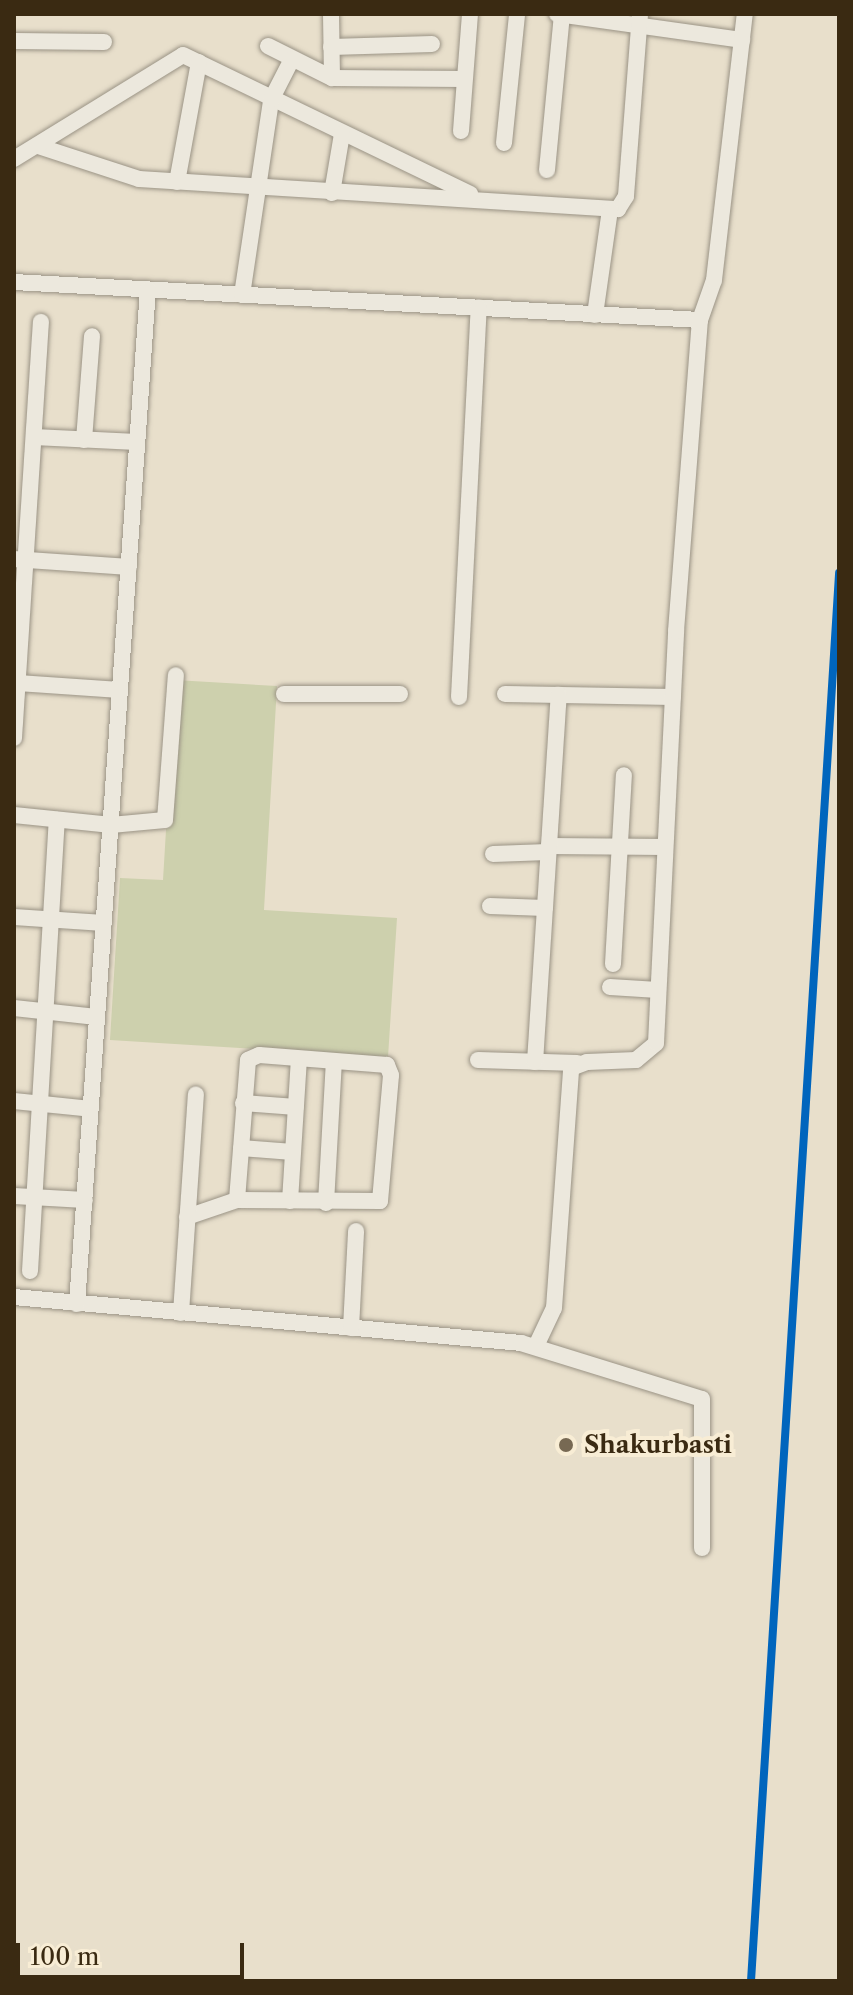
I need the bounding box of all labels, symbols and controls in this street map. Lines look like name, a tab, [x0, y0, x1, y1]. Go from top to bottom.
place label: Shakurbasti	[584, 1431, 732, 1459]
marker: Shakurbasti	[555, 1434, 577, 1456]
scale bar	[20, 1927, 248, 1977]
text: 100 m	[30, 1942, 99, 1971]

